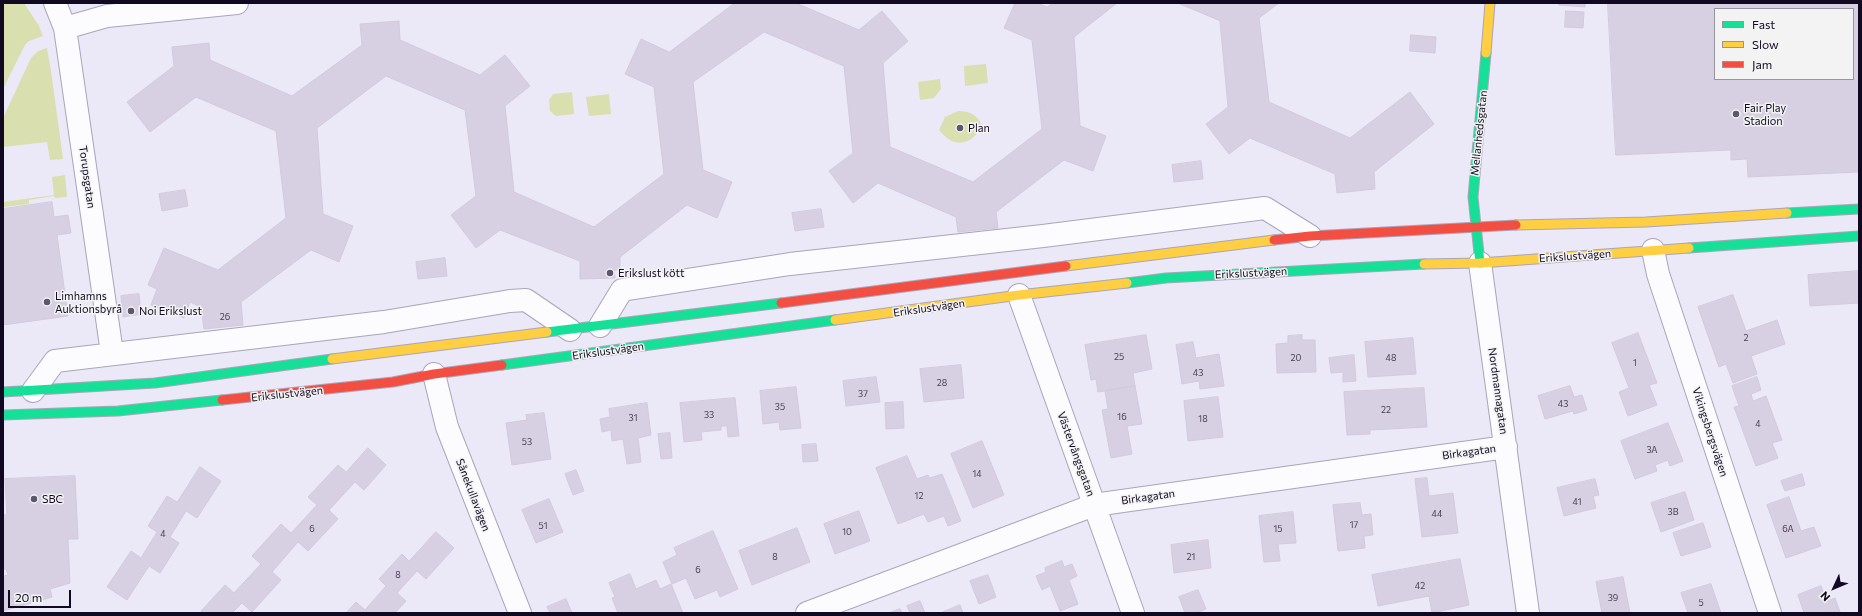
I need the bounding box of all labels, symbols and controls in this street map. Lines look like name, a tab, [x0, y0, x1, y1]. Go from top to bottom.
legend	[1714, 8, 1854, 80]
text: Fast	[1752, 17, 1775, 31]
text: Slow	[1752, 37, 1779, 51]
text: Jam	[1752, 57, 1772, 71]
street label: Mellanhedsgatan	[1468, 90, 1490, 176]
place label: Fair Play Stadion	[1744, 101, 1786, 127]
marker: Fair Play Stadion	[1731, 109, 1741, 119]
place label: Plan	[968, 121, 990, 135]
marker: Plan	[955, 123, 965, 133]
street label: Torupsgatan	[76, 145, 98, 209]
street label: Erikslustvägen	[1538, 247, 1612, 265]
street label: Erikslustvägen	[1215, 265, 1287, 281]
place label: Erikslust kött	[618, 266, 684, 280]
marker: Erikslust kött	[605, 268, 615, 278]
place label: Limhamns Auktionsbyrå	[55, 289, 122, 315]
street label: Erikslustvägen	[892, 296, 966, 320]
marker: Limhamns Auktionsbyrå	[42, 297, 52, 307]
place label: Noi Erikslust	[139, 304, 202, 318]
marker: Noi Erikslust	[126, 306, 136, 316]
house number: 26	[220, 312, 230, 322]
house number: 2	[1744, 333, 1748, 343]
street label: Erikslustvägen	[571, 339, 645, 363]
street label: Nordmannagatan	[1485, 347, 1511, 435]
house number: 25	[1114, 352, 1124, 362]
house number: 20	[1291, 353, 1301, 363]
house number: 48	[1386, 353, 1396, 363]
house number: 1	[1633, 358, 1637, 368]
house number: 43	[1193, 368, 1203, 378]
house number: 28	[937, 378, 947, 388]
street label: Erikslustvägen	[250, 384, 324, 404]
street label: Vikingsbergsvägen	[1689, 386, 1731, 478]
house number: 37	[858, 389, 868, 399]
house number: 43	[1558, 399, 1568, 409]
house number: 35	[775, 402, 785, 412]
house number: 22	[1381, 405, 1391, 415]
house number: 33	[704, 410, 714, 420]
street label: Västervångsgatan	[1055, 410, 1097, 498]
house number: 16	[1117, 412, 1127, 422]
house number: 31	[629, 413, 637, 423]
house number: 18	[1198, 414, 1208, 424]
house number: 4	[1755, 419, 1761, 429]
house number: 53	[522, 437, 532, 447]
street label: Birkagatan	[1441, 442, 1497, 462]
house number: 3A	[1646, 445, 1658, 455]
street label: Sånekullavägen	[453, 457, 493, 533]
house number: 14	[972, 469, 982, 479]
street label: Birkagatan	[1120, 487, 1176, 507]
house number: 12	[915, 491, 923, 501]
place label: SBC	[42, 492, 63, 506]
marker: SBC	[29, 494, 39, 504]
house number: 41	[1573, 497, 1581, 507]
house number: 3B	[1668, 507, 1678, 517]
house number: 44	[1432, 509, 1442, 519]
house number: 17	[1350, 520, 1358, 530]
house number: 51	[538, 521, 548, 531]
house number: 6	[309, 524, 315, 534]
house number: 15	[1273, 524, 1283, 534]
house number: 6A	[1782, 524, 1794, 534]
house number: 10	[842, 527, 852, 537]
house number: 4	[160, 529, 166, 539]
house number: 8	[772, 552, 778, 562]
house number: 21	[1187, 552, 1195, 562]
house number: 6	[695, 565, 701, 575]
north arrow	[1814, 568, 1854, 608]
house number: 8	[395, 570, 401, 580]
house number: 42	[1415, 581, 1425, 591]
scale bar	[10, 582, 73, 608]
text: N	[1817, 589, 1833, 604]
text: 20 m	[15, 590, 42, 604]
house number: 39	[1608, 593, 1618, 603]
house number: 5	[1698, 598, 1704, 608]

